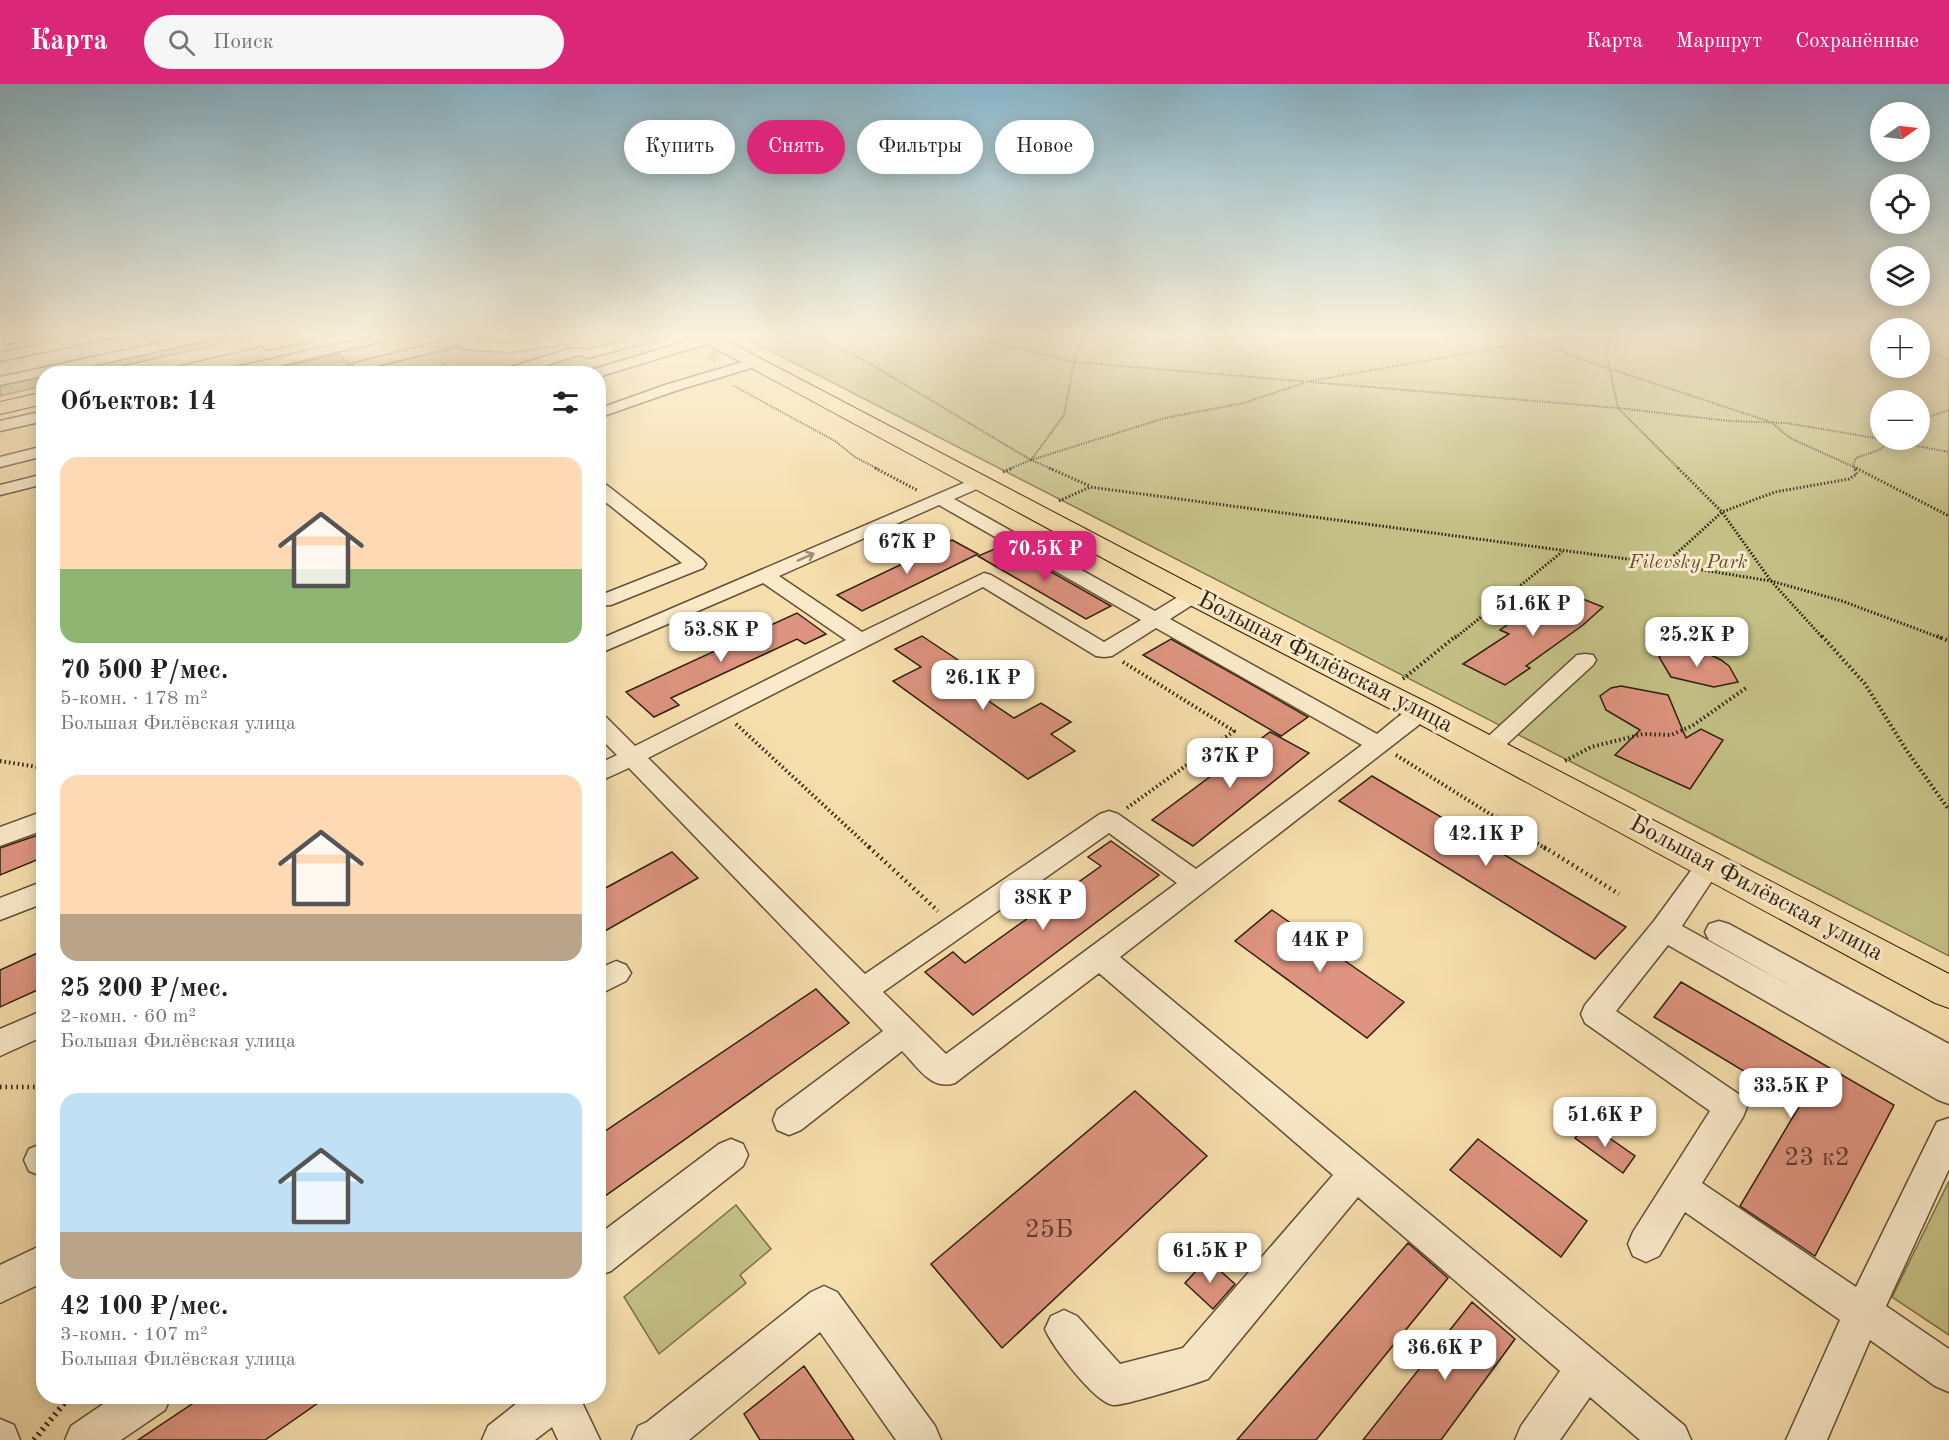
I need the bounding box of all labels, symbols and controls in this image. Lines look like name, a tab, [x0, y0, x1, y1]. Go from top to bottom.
search box	[144, 15, 564, 69]
icon: search	[165, 26, 198, 59]
text: Карта	[30, 28, 108, 56]
text: Поиск	[213, 31, 274, 53]
text: Карта	[1586, 31, 1643, 52]
text: Маршрут	[1676, 31, 1762, 52]
text: Сохранённые	[1795, 31, 1919, 52]
north arrow	[1870, 102, 1930, 162]
map controls	[1870, 102, 1930, 450]
chip: Купить	[624, 120, 735, 174]
chip: Снять	[747, 120, 845, 174]
chip: Фильтры	[857, 120, 983, 174]
chip: Новое	[995, 120, 1094, 174]
button: locate	[1870, 174, 1930, 234]
button: layers	[1870, 246, 1930, 306]
button: +	[1870, 318, 1930, 378]
icon: filters	[549, 386, 582, 419]
text: Объектов: 14	[60, 389, 216, 415]
button: −	[1870, 390, 1930, 450]
icon: home	[267, 496, 375, 604]
pin: 67K ₽	[865, 524, 949, 575]
pin: 70.5K ₽	[990, 531, 1100, 582]
text: 67K ₽	[878, 533, 936, 553]
text: 70.5K ₽	[1007, 540, 1083, 560]
one-way arrow	[796, 551, 815, 562]
park label: Filevsky Park	[1627, 553, 1748, 573]
pin: 51.6K ₽	[1478, 586, 1588, 637]
street label: Большая Филёвская улица	[1193, 588, 1457, 738]
text: 51.6K ₽	[1495, 595, 1571, 615]
pin: 53.8K ₽	[666, 612, 776, 663]
pin: 25.2K ₽	[1642, 617, 1752, 668]
text: 53.8K ₽	[683, 621, 759, 641]
text: 25.2K ₽	[1659, 626, 1735, 646]
text: 70 500 ₽/мес.	[60, 658, 228, 684]
pin: 26.1K ₽	[928, 660, 1038, 711]
text: 26.1K ₽	[945, 669, 1021, 689]
text: 5-комн. · 178 m²	[60, 689, 208, 709]
text: Большая Филёвская улица	[60, 714, 296, 734]
pin: 37K ₽	[1188, 738, 1272, 789]
text: 37K ₽	[1201, 747, 1259, 767]
street label: Большая Филёвская улица	[1625, 812, 1887, 966]
icon: home	[267, 814, 375, 922]
pin: 42.1K ₽	[1431, 816, 1541, 867]
text: 42.1K ₽	[1448, 825, 1524, 845]
pin: 38K ₽	[1001, 880, 1085, 931]
text: 38K ₽	[1014, 889, 1072, 909]
pin: 44K ₽	[1278, 922, 1362, 973]
text: 44K ₽	[1291, 931, 1349, 951]
text: 25 200 ₽/мес.	[60, 976, 228, 1002]
text: 2-комн. · 60 m²	[60, 1007, 196, 1027]
text: Большая Филёвская улица	[60, 1032, 296, 1052]
pin: 33.5K ₽	[1736, 1068, 1846, 1119]
text: 33.5K ₽	[1753, 1077, 1829, 1097]
pin: 51.6K ₽	[1550, 1097, 1660, 1148]
text: 51.6K ₽	[1567, 1106, 1643, 1126]
icon: home	[267, 1132, 375, 1240]
house number: 23 к2	[1784, 1145, 1850, 1171]
house number: 25Б	[1025, 1217, 1073, 1243]
pin: 61.5K ₽	[1155, 1233, 1265, 1284]
text: 61.5K ₽	[1172, 1242, 1248, 1262]
text: 42 100 ₽/мес.	[60, 1294, 228, 1320]
text: 3-комн. · 107 m²	[60, 1325, 208, 1345]
pin: 36.6K ₽	[1390, 1330, 1500, 1381]
text: 36.6K ₽	[1407, 1339, 1483, 1359]
text: Большая Филёвская улица	[60, 1350, 296, 1370]

